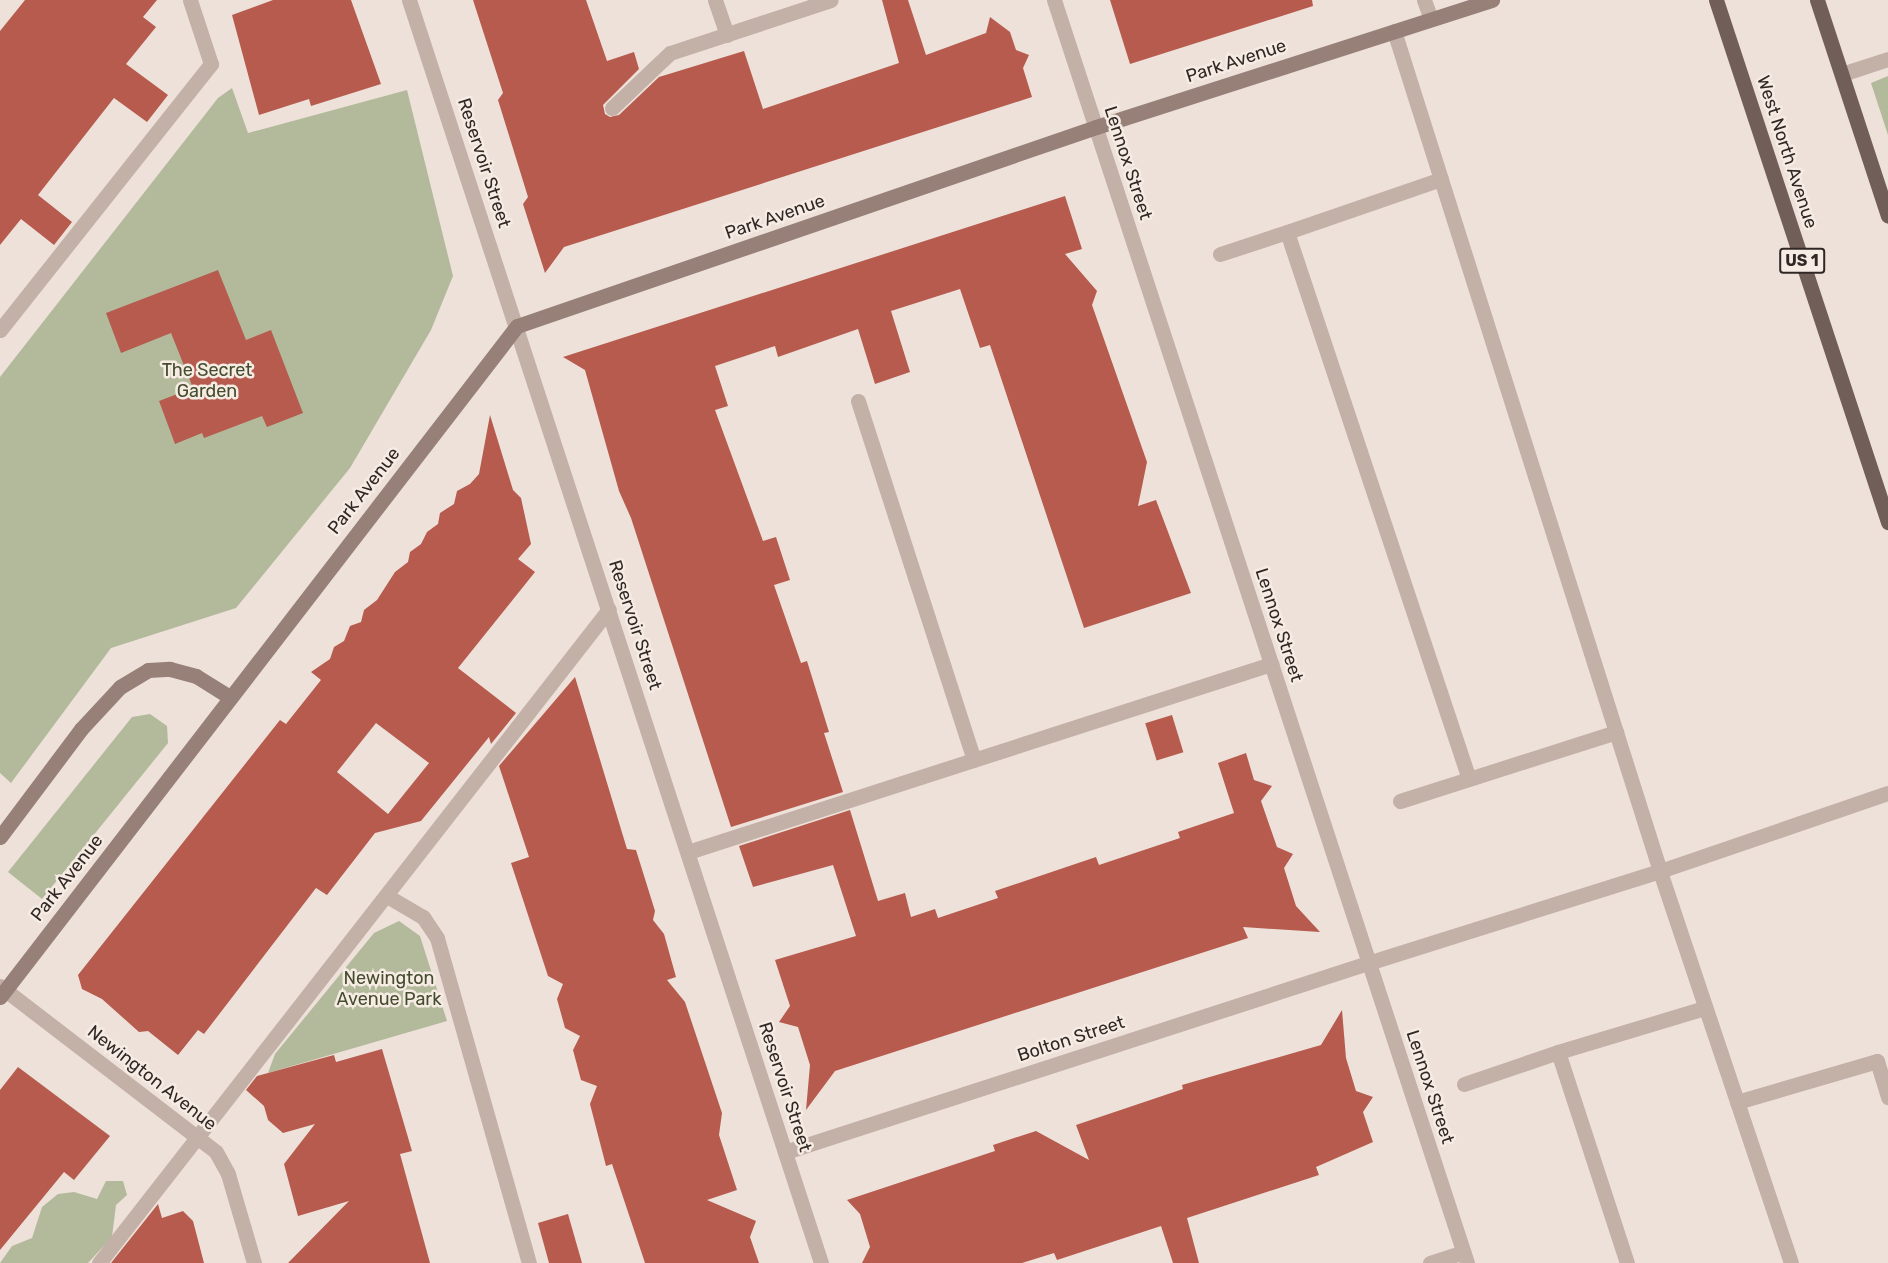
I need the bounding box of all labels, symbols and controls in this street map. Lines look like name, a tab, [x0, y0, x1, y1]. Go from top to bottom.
street label: Park Avenue	[1183, 35, 1289, 87]
street label: West North Avenue	[1752, 73, 1822, 231]
street label: Reservoir Street	[453, 95, 515, 231]
street label: Lennox Street	[1099, 104, 1157, 222]
street label: Park Avenue	[722, 190, 828, 244]
road number: US 1	[1778, 248, 1826, 274]
park label: The Secret Garden	[162, 360, 252, 403]
street label: Park Avenue	[323, 443, 405, 539]
street label: Reservoir Street	[604, 557, 666, 693]
street label: Lennox Street	[1250, 566, 1308, 684]
street label: Park Avenue	[26, 830, 108, 926]
park label: Newington Avenue Park	[337, 968, 441, 1010]
street label: Bolton Street	[1015, 1012, 1127, 1066]
street label: Reservoir Street	[754, 1019, 816, 1155]
street label: Newington Avenue	[83, 1021, 221, 1135]
street label: Lennox Street	[1401, 1028, 1459, 1146]

